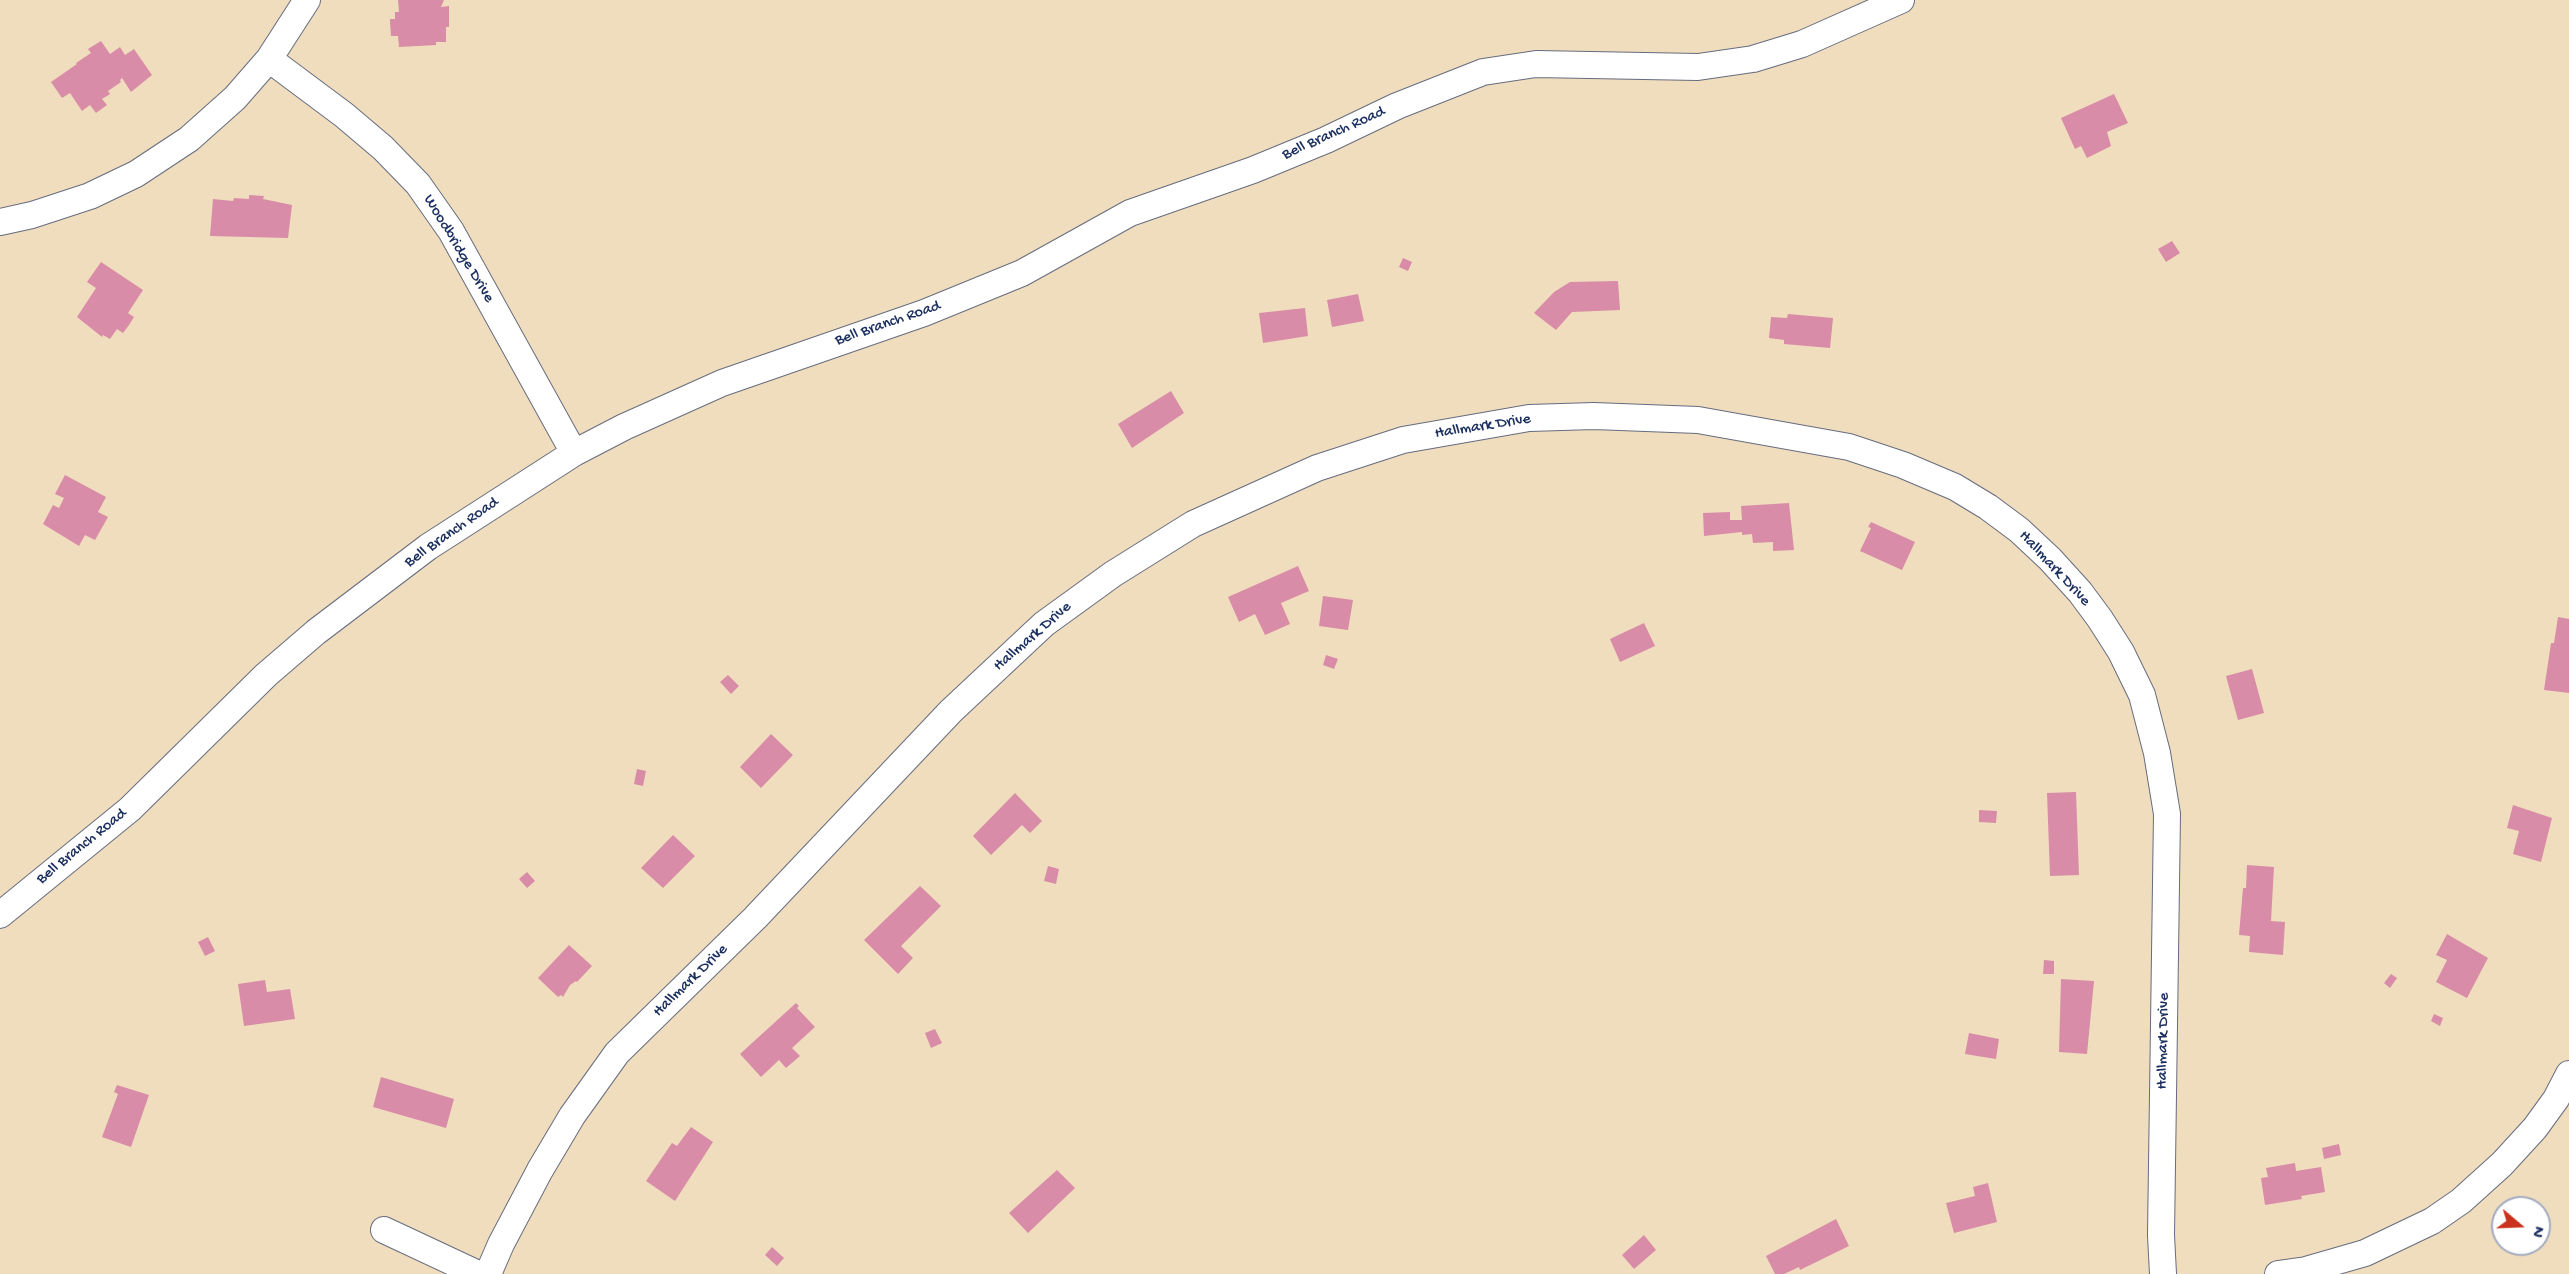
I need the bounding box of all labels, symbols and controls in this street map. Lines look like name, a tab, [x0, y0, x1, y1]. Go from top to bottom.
street label: Bell Branch Road	[1280, 103, 1388, 165]
street label: Woodbridge Drive	[418, 192, 498, 306]
street label: Bell Branch Road	[833, 297, 943, 351]
street label: Hallmark Drive	[1434, 410, 1532, 444]
street label: Bell Branch Road	[401, 493, 503, 573]
street label: Hallmark Drive	[2014, 527, 2094, 611]
street label: Hallmark Drive	[990, 598, 1076, 676]
street label: Bell Branch Road	[33, 805, 131, 889]
street label: Hallmark Drive	[650, 940, 732, 1022]
street label: Hallmark Drive	[2154, 992, 2174, 1090]
north arrow	[2491, 1196, 2551, 1256]
text: N	[2526, 1223, 2547, 1239]

